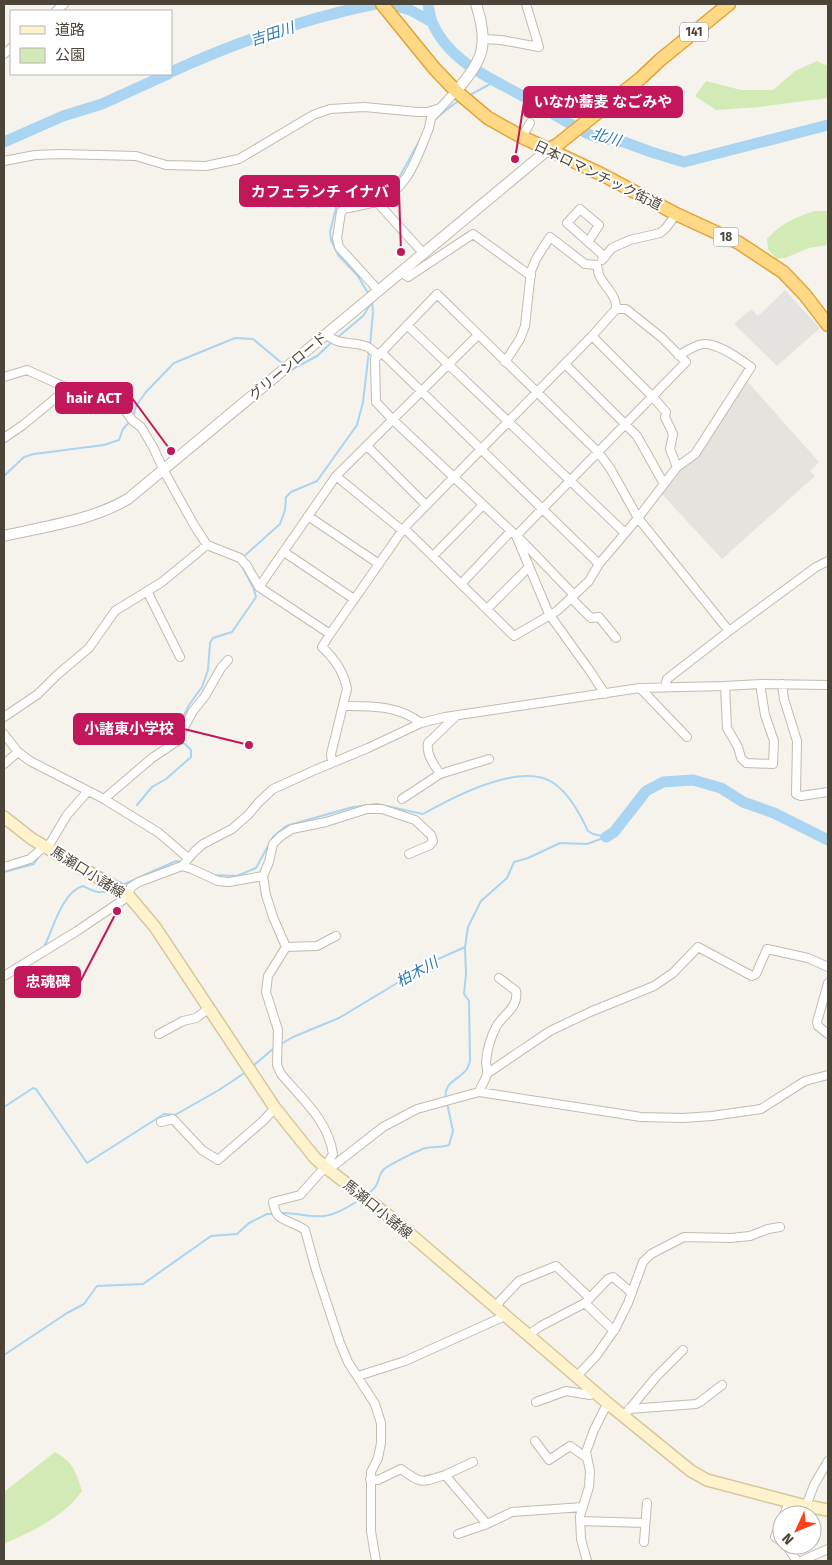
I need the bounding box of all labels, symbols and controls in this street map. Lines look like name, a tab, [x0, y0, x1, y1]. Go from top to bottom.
legend	[10, 10, 172, 75]
water label: 吉田川	[248, 18, 298, 50]
text: 道路	[55, 21, 85, 39]
road number: 141	[680, 22, 708, 42]
text: 公園	[55, 46, 85, 64]
callout: いなか蕎麦 なごみや	[524, 87, 682, 117]
text: いなか蕎麦 なごみや	[534, 93, 672, 111]
water label: 北川	[589, 124, 625, 150]
street label: 日本ロマンチック街道	[531, 137, 664, 214]
callout: カフェランチ イナバ	[240, 176, 399, 206]
text: カフェランチ イナバ	[251, 183, 389, 201]
road number: 18	[714, 228, 738, 246]
street label: グリーンロード	[246, 329, 331, 404]
callout: hair ACT	[56, 383, 132, 413]
text: hair ACT	[66, 389, 123, 407]
callout: 小諸東小学校	[74, 714, 184, 744]
text: 小諸東小学校	[84, 720, 174, 738]
street label: 馬瀬口小諸線	[48, 843, 128, 902]
water label: 柏木川	[393, 952, 443, 991]
callout: 忠魂碑	[15, 967, 80, 997]
text: 忠魂碑	[25, 973, 71, 991]
street label: 馬瀬口小諸線	[340, 1176, 416, 1242]
north arrow	[772, 1505, 822, 1555]
text: N	[779, 1529, 797, 1548]

